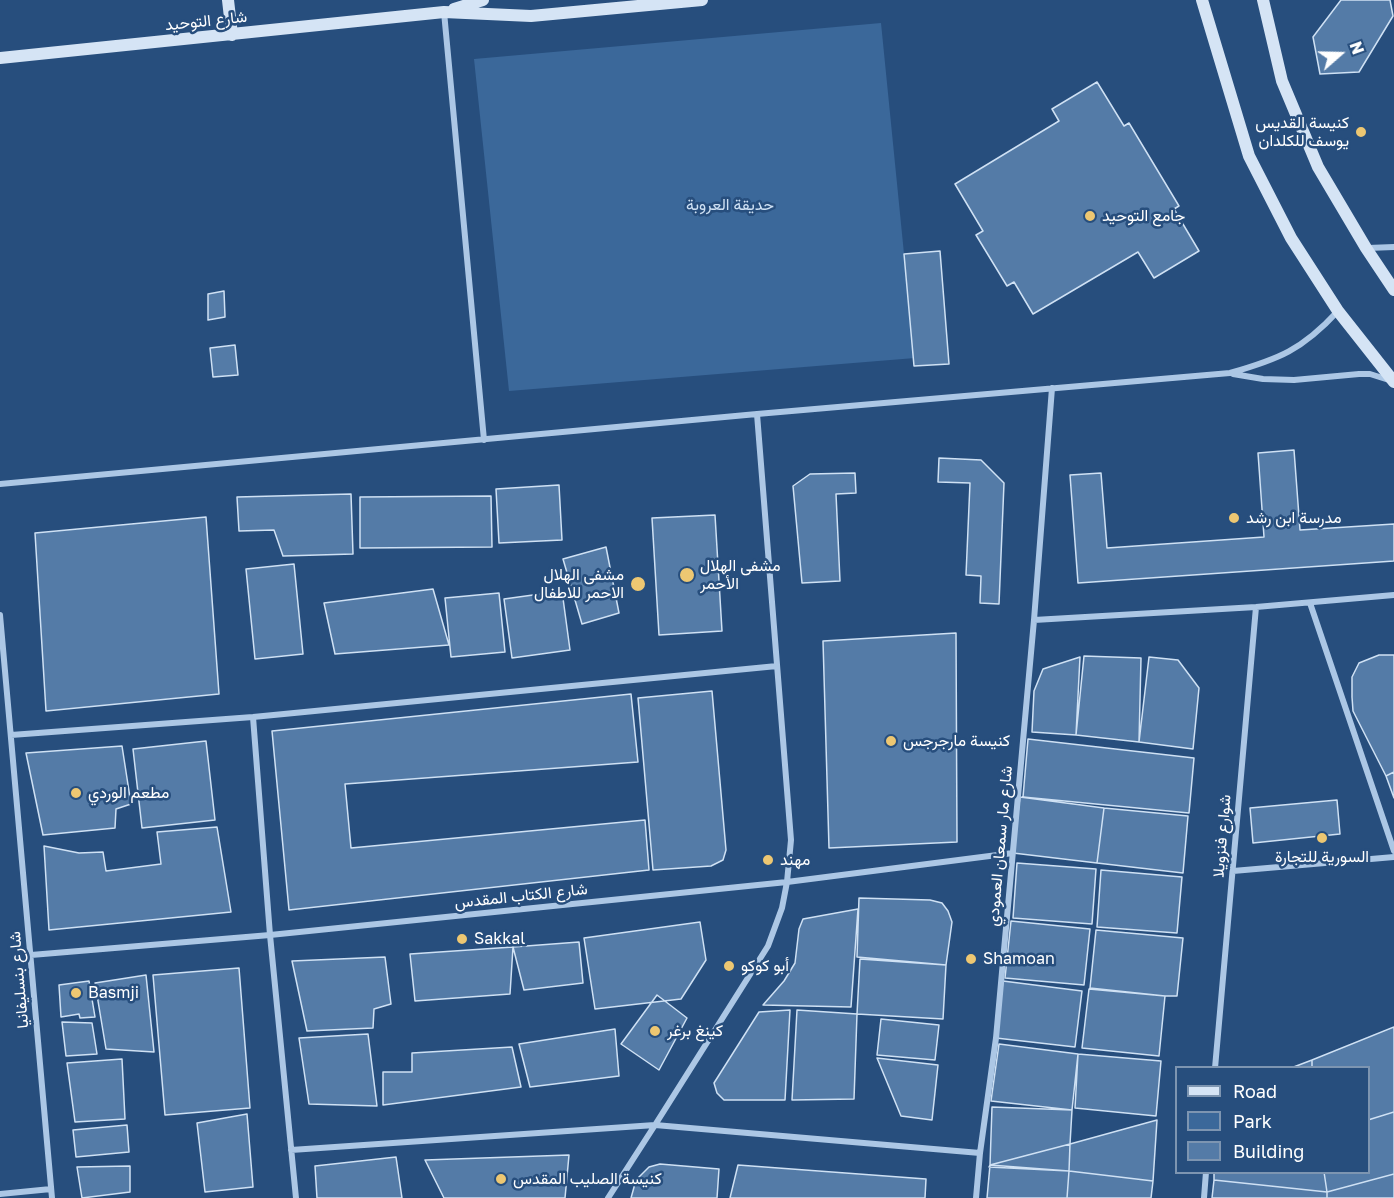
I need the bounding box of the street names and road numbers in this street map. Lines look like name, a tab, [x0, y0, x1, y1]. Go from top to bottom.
street label: شارع التوحيد	[164, 7, 248, 35]
street label: شارع مار سمعان العمودي	[983, 765, 1017, 927]
street label: شوارع فنزويلا	[1209, 794, 1235, 878]
street label: شارع الكتاب المقدس	[453, 879, 589, 913]
street label: شارع بنسليفانيا	[5, 931, 33, 1029]

